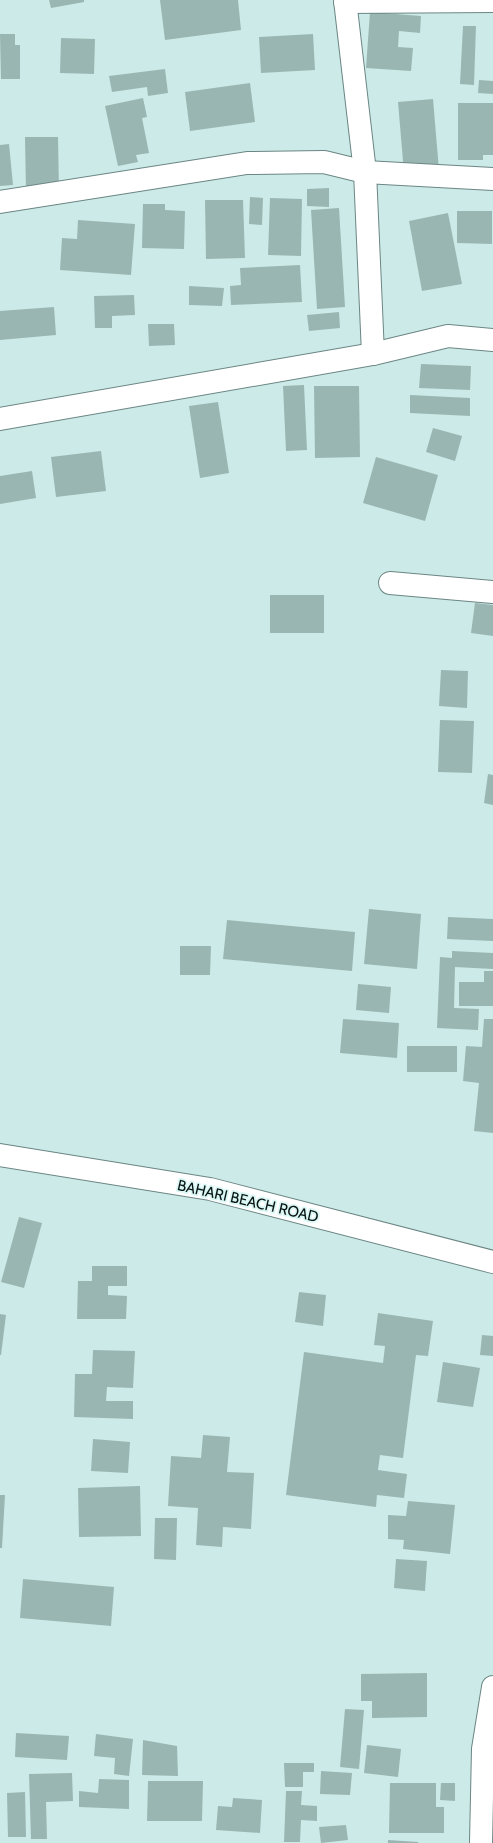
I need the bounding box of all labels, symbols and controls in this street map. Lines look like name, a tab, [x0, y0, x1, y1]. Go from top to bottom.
street label: BAHARI BEACH ROAD	[176, 1176, 320, 1226]

